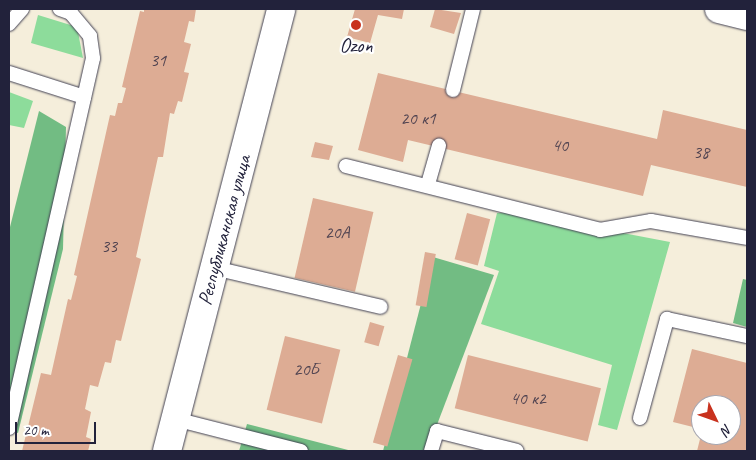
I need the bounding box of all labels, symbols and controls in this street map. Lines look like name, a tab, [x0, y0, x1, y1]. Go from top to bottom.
marker: Ozon	[350, 19, 362, 31]
place label: Ozon	[340, 33, 372, 57]
house number: 31	[150, 49, 166, 71]
house number: 20 к1	[400, 107, 436, 129]
house number: 40	[552, 134, 568, 156]
house number: 38	[693, 141, 709, 163]
street label: Республиканская улица	[192, 152, 256, 308]
house number: 20А	[324, 221, 350, 243]
house number: 33	[101, 235, 117, 257]
house number: 20Б	[293, 358, 319, 380]
house number: 40 к2	[510, 387, 546, 409]
north arrow	[691, 395, 741, 445]
scale bar	[18, 412, 99, 444]
text: 20 m	[23, 421, 49, 440]
text: N	[718, 421, 736, 439]

